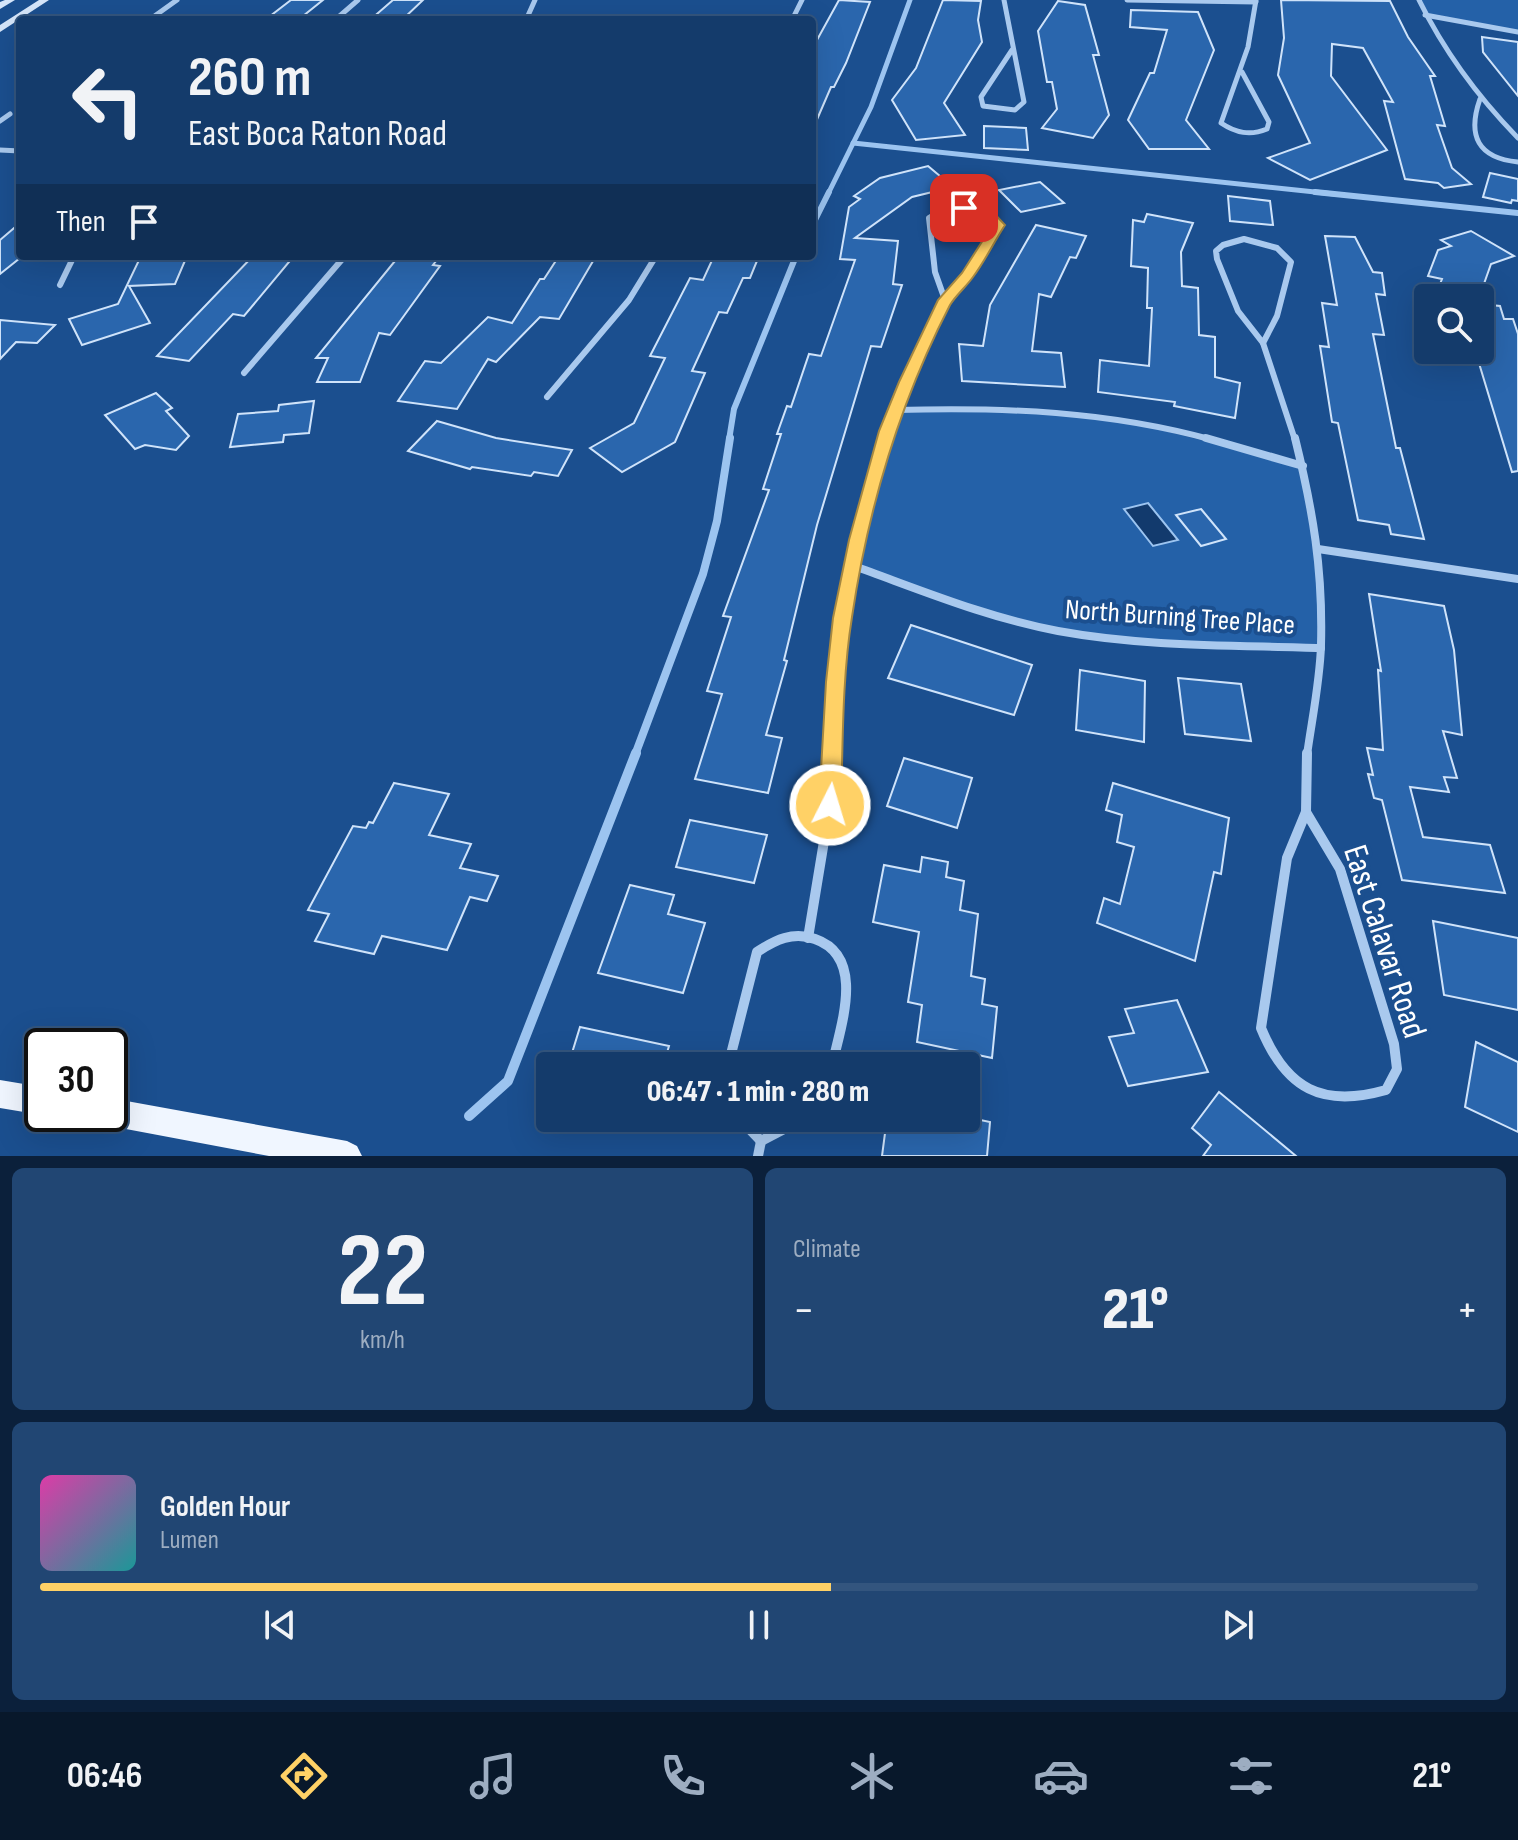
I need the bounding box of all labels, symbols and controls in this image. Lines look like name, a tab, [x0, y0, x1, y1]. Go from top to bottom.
text: 260 m	[188, 45, 311, 112]
icon: left	[56, 48, 160, 152]
text: East Boca Raton Road	[188, 113, 447, 156]
pin	[930, 174, 998, 242]
icon: arrive	[942, 186, 986, 230]
icon: arrive	[122, 200, 166, 244]
text: Then	[56, 204, 106, 240]
map controls	[1414, 284, 1494, 364]
button: search	[1414, 284, 1494, 364]
street label: North Burning Tree Place	[1064, 593, 1296, 642]
position arrow	[788, 763, 872, 847]
street label: East Calavar Road	[1334, 840, 1435, 1043]
speed limit sign: 30	[24, 1028, 128, 1132]
text: 06:47 · 1 min · 280 m	[647, 1074, 869, 1110]
text: 22	[337, 1210, 428, 1335]
text: Climate	[793, 1234, 861, 1265]
text: 21°	[1102, 1274, 1169, 1346]
text: −	[793, 1284, 815, 1337]
text: +	[1456, 1284, 1478, 1337]
text: km/h	[360, 1325, 405, 1356]
text: Golden Hour	[160, 1489, 290, 1525]
text: Lumen	[160, 1525, 219, 1556]
icon: previous	[258, 1603, 302, 1647]
icon: pause	[737, 1603, 781, 1647]
icon: next	[1216, 1603, 1260, 1647]
icon: directions	[276, 1748, 332, 1804]
icon: music	[465, 1748, 521, 1804]
icon: phone	[655, 1748, 711, 1804]
icon: climate	[844, 1748, 900, 1804]
icon: car	[1033, 1748, 1089, 1804]
icon: filters	[1223, 1748, 1279, 1804]
text: 06:46	[67, 1755, 143, 1798]
text: 21°	[1412, 1755, 1451, 1798]

